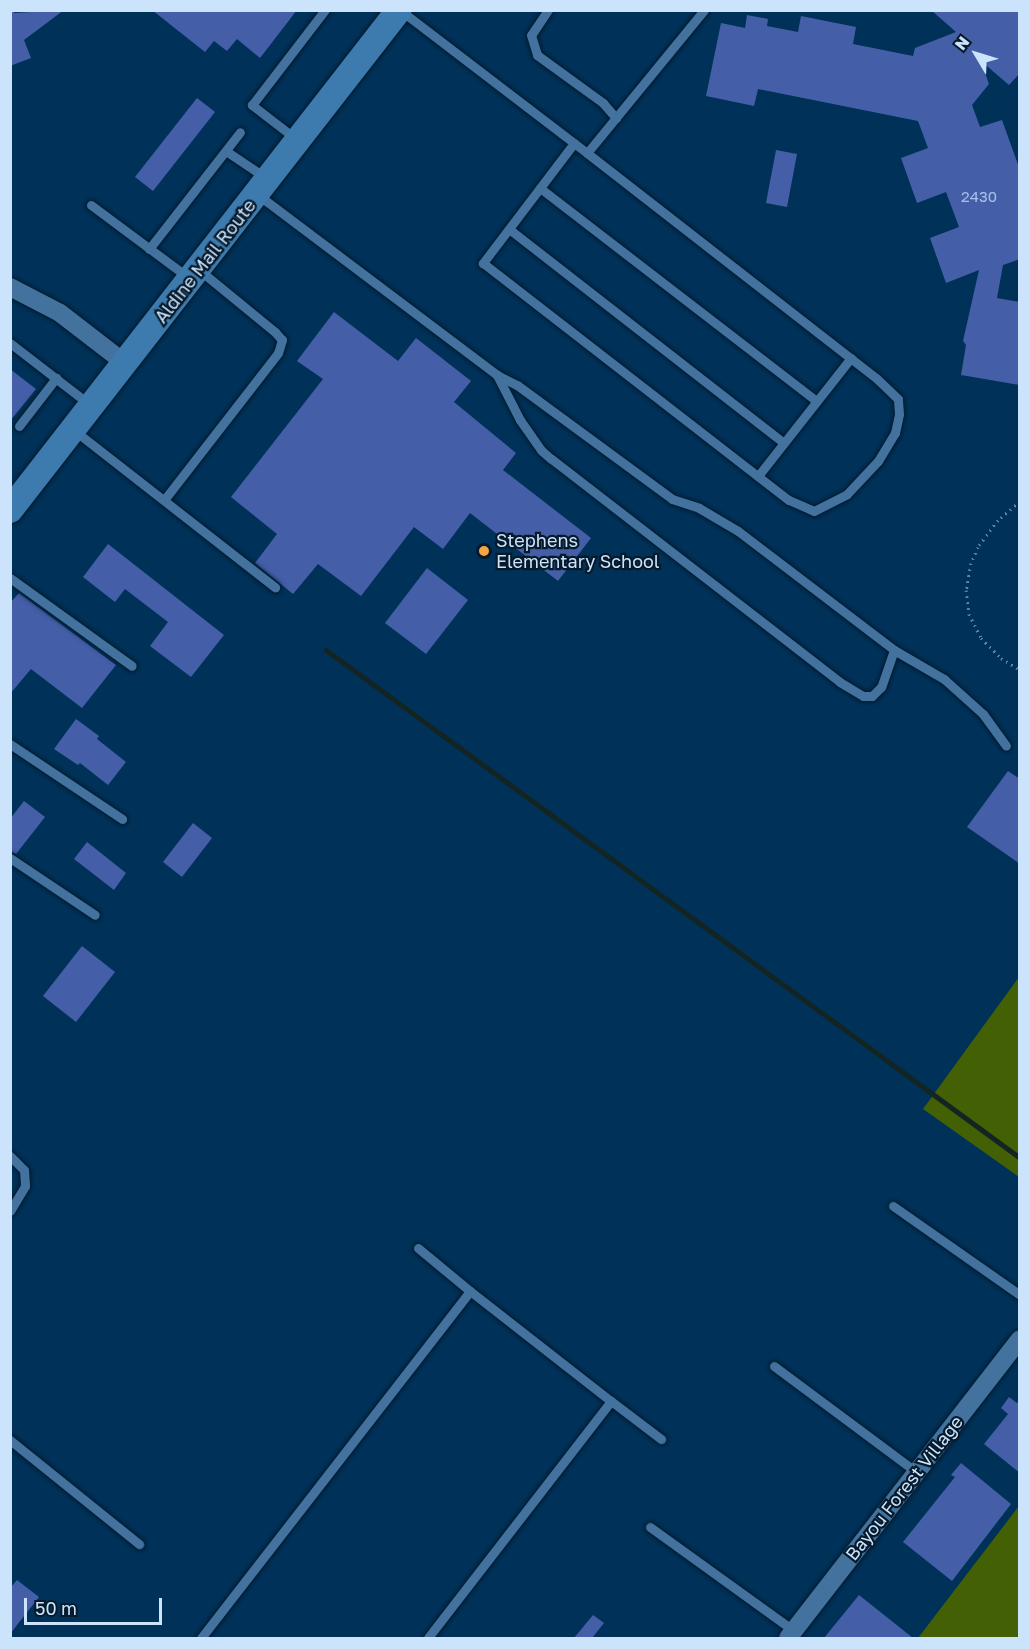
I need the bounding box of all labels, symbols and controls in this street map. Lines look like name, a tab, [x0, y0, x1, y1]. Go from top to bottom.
north arrow	[946, 24, 1006, 84]
text: N	[950, 32, 973, 54]
house number: 2430	[961, 188, 997, 206]
street label: Aldine Mail Route	[150, 195, 260, 327]
place label: Stephens Elementary School	[496, 530, 660, 572]
marker: Stephens Elementary School	[477, 544, 491, 558]
street label: Bayou Forest Village	[841, 1411, 967, 1565]
scale bar	[27, 1586, 165, 1624]
text: 50 m	[35, 1597, 77, 1619]

